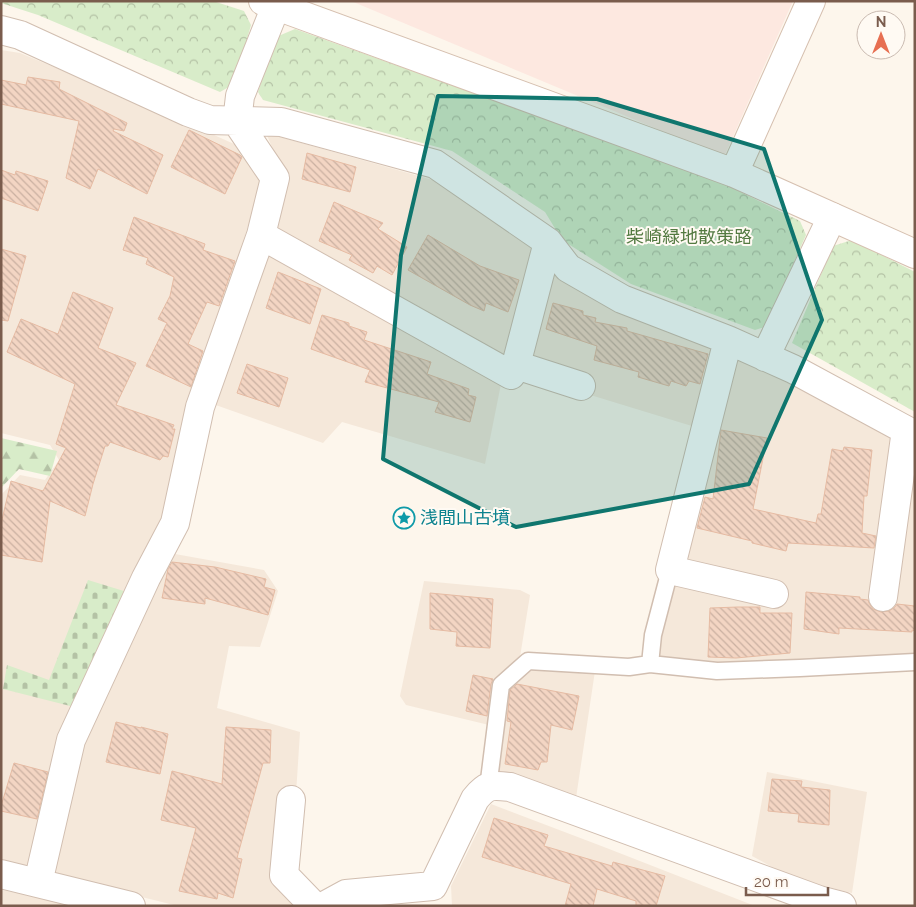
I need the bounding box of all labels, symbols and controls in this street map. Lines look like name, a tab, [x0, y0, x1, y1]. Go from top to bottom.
north arrow	[856, 10, 906, 60]
text: N	[876, 14, 886, 30]
park label: 柴崎緑地散策路	[626, 226, 752, 247]
place icon: 浅間山古墳	[392, 506, 416, 530]
place label: 浅間山古墳	[420, 507, 510, 528]
scale bar	[746, 864, 828, 896]
text: 20 m	[754, 873, 789, 891]

